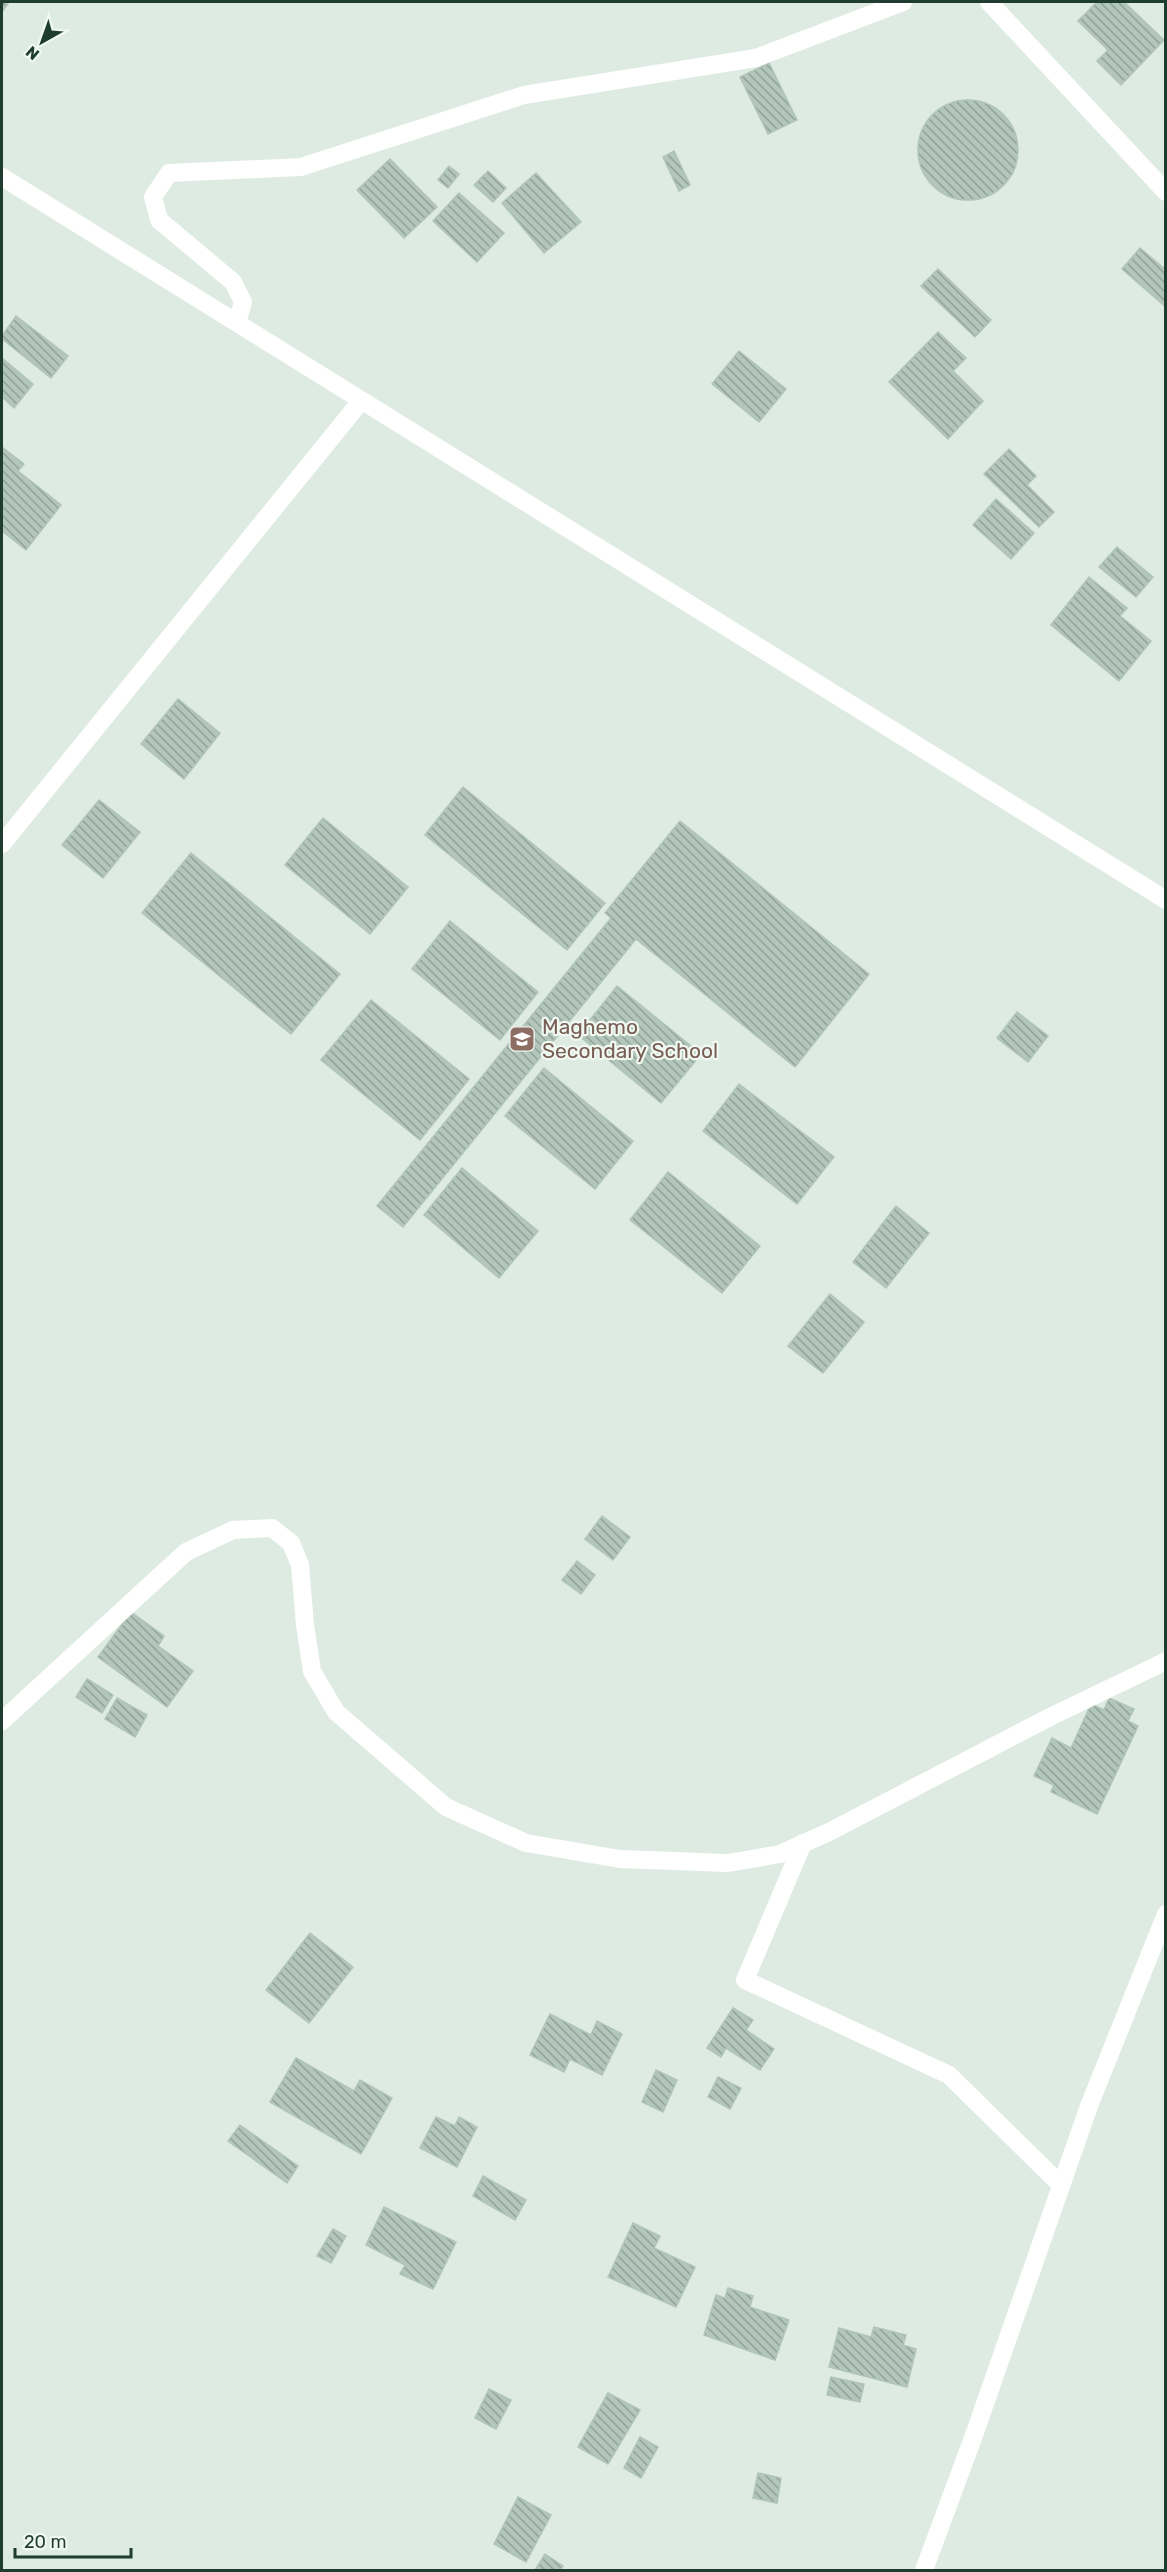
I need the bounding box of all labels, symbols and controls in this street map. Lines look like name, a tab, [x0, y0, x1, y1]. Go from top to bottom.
north arrow	[12, 12, 72, 72]
text: N	[22, 42, 43, 64]
place label: Maghemo Secondary School	[542, 1014, 718, 1063]
school or university icon: Maghemo Secondary School	[507, 1024, 537, 1054]
scale bar	[15, 2521, 130, 2559]
text: 20 m	[24, 2531, 66, 2553]

